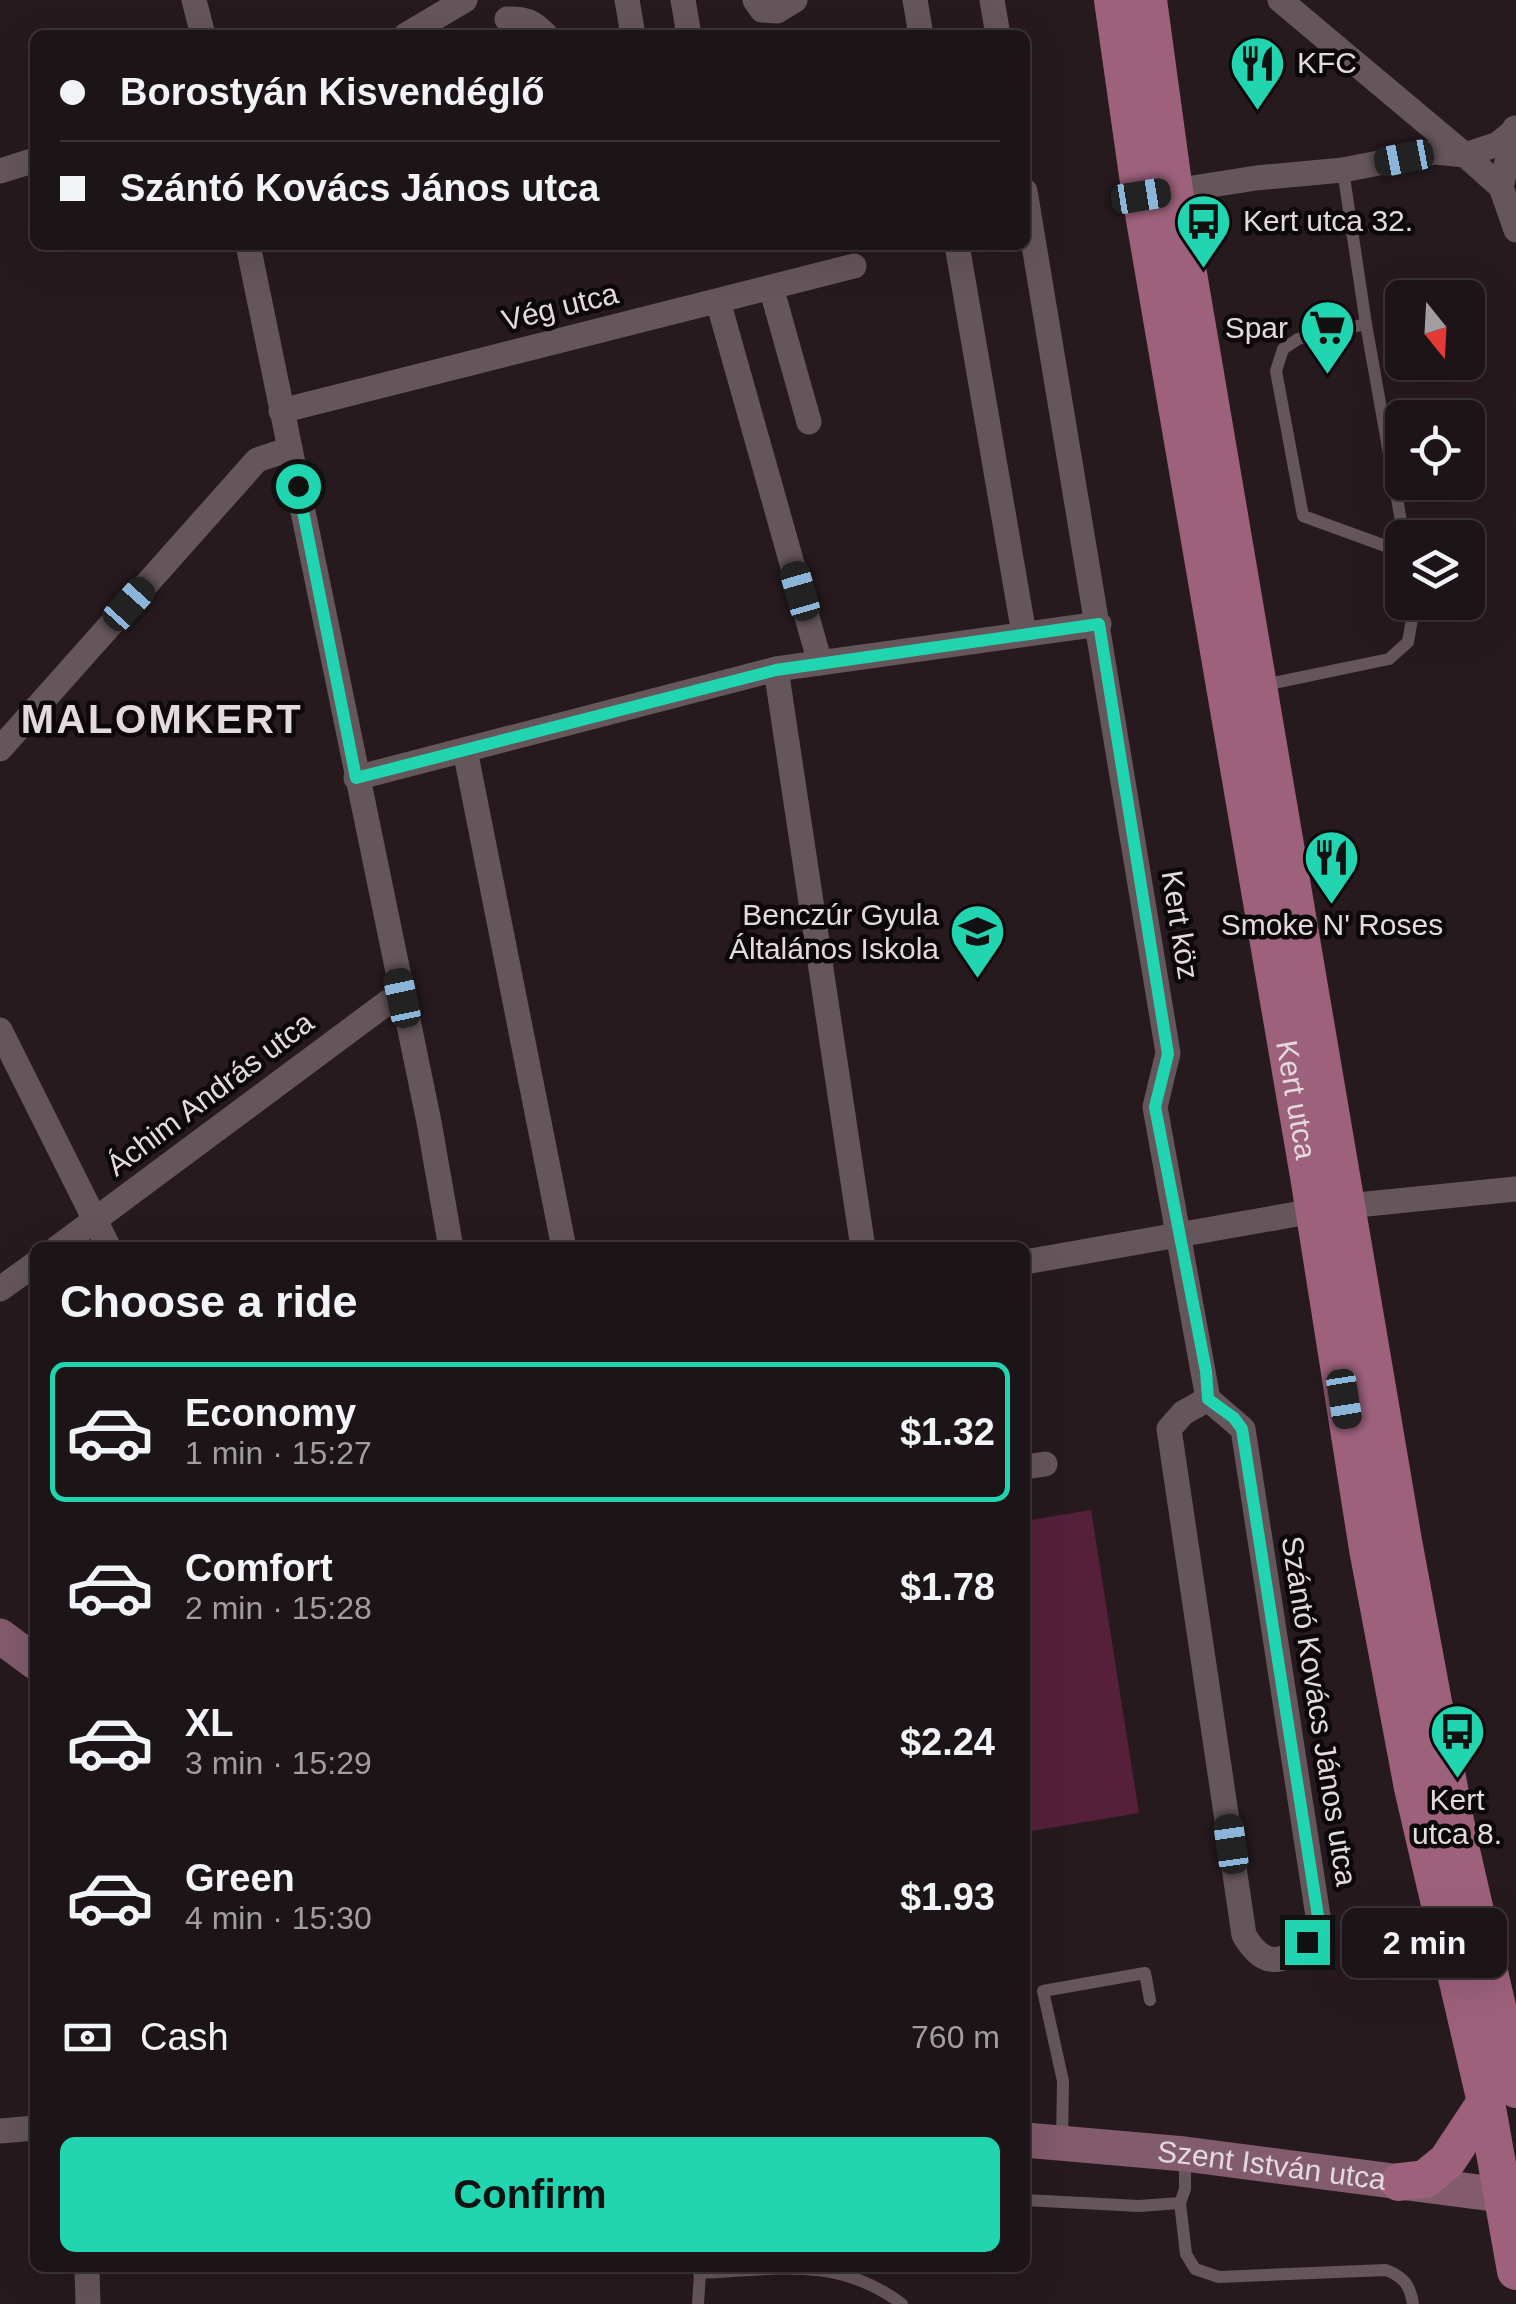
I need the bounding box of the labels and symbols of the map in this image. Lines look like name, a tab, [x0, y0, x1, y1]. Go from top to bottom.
restaurant icon: KFC	[1228, 33, 1288, 112]
place label: KFC	[1297, 46, 1357, 79]
car	[1372, 138, 1436, 178]
car	[1109, 176, 1173, 216]
bus stop icon: Kert utca 32.	[1174, 191, 1234, 270]
place label: Kert utca 32.	[1243, 204, 1413, 237]
street label: Vég utca	[498, 276, 622, 337]
north arrow	[1385, 280, 1485, 380]
supermarket icon: Spar	[1297, 298, 1357, 377]
place label: Spar	[1225, 311, 1288, 344]
route start	[276, 464, 321, 509]
car	[777, 558, 823, 624]
car	[98, 572, 160, 636]
district label: MALOMKERT	[21, 697, 303, 741]
restaurant icon: Smoke N' Roses	[1302, 827, 1362, 906]
street label: Kert köz	[1156, 868, 1205, 982]
place label: Benczúr Gyula Általános Iskola	[729, 898, 939, 965]
school or university icon: Benczúr Gyula Általános Iskola	[948, 902, 1008, 981]
place label: Smoke N' Roses	[1221, 908, 1443, 941]
car	[381, 966, 423, 1030]
street label: Áchim András utca	[100, 1005, 320, 1182]
street label: Kert utca	[1270, 1038, 1323, 1162]
car	[1324, 1367, 1364, 1431]
street label: Szántó Kovács János utca	[1276, 1534, 1363, 1888]
bus stop icon: Kert utca 8.	[1427, 1702, 1487, 1781]
place label: Kert utca 8.	[1412, 1783, 1502, 1850]
car	[1212, 1812, 1250, 1876]
callout: 2 min	[1342, 1907, 1507, 1977]
route end	[1285, 1920, 1330, 1965]
street label: Szent István utca	[1156, 2135, 1388, 2196]

